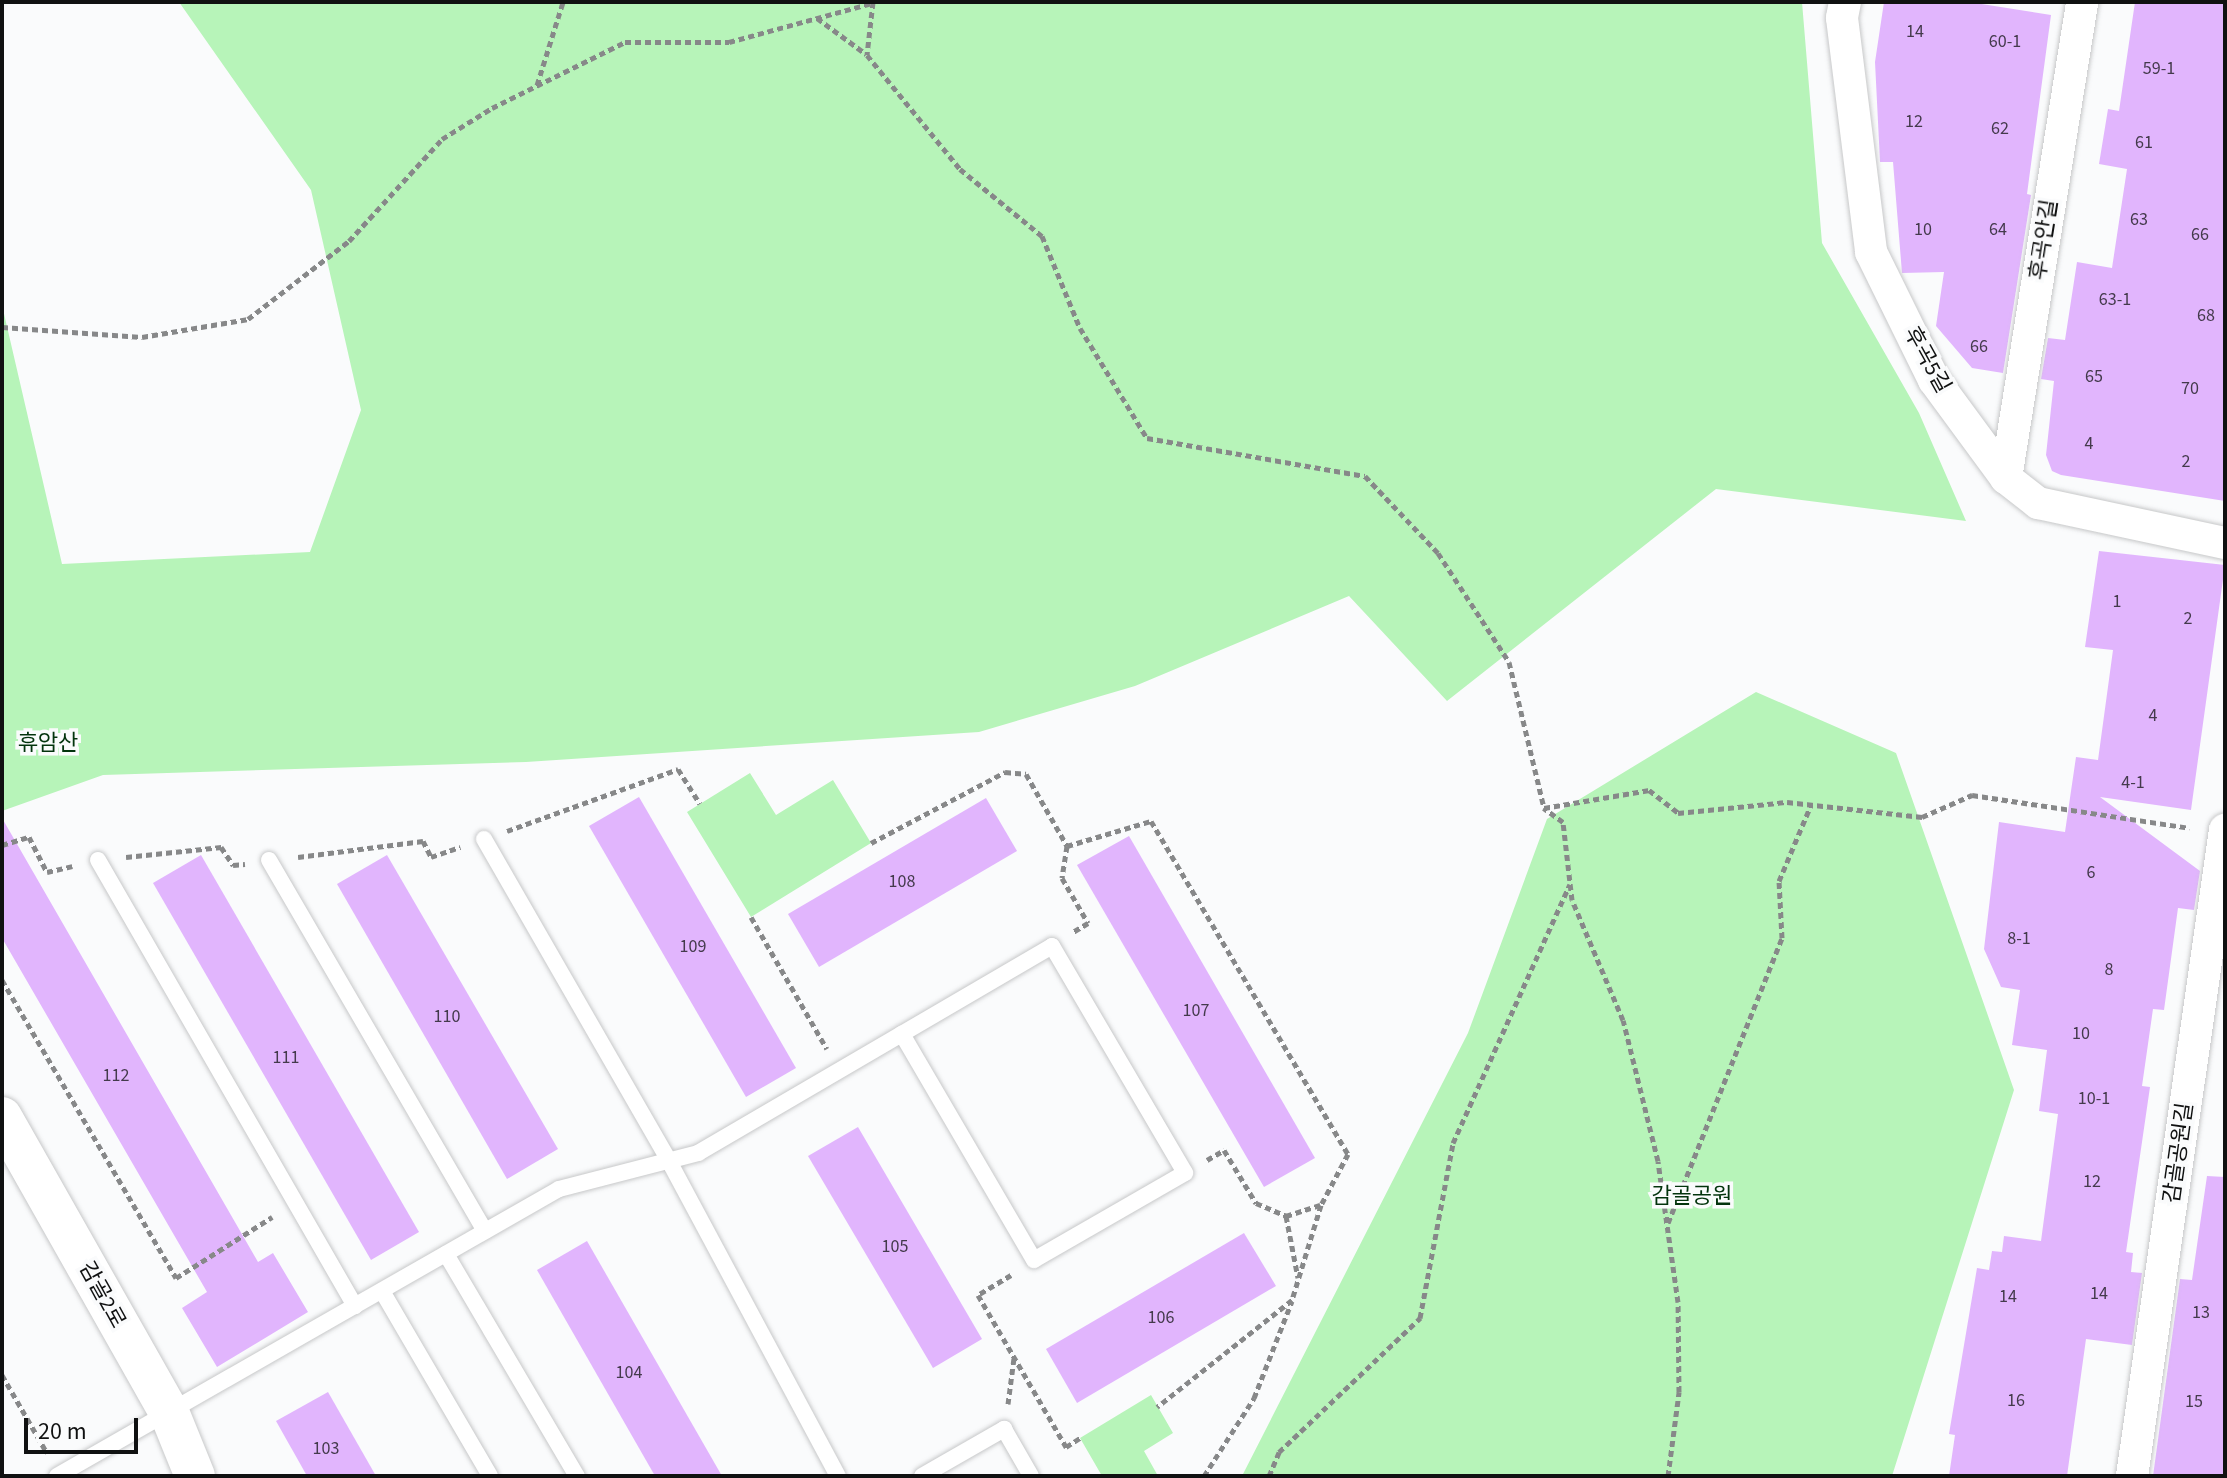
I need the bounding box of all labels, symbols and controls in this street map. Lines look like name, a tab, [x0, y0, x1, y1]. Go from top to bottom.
house number: 14	[1906, 21, 1924, 43]
house number: 60-1	[1989, 31, 2021, 53]
house number: 59-1	[2143, 58, 2175, 80]
house number: 12	[1905, 111, 1923, 133]
house number: 62	[1991, 118, 2009, 140]
house number: 61	[2135, 132, 2153, 154]
street label: 후곡안길	[2025, 198, 2063, 282]
house number: 63	[2130, 209, 2148, 231]
house number: 10	[1914, 219, 1932, 241]
house number: 64	[1989, 219, 2007, 241]
house number: 66	[2191, 224, 2209, 246]
house number: 63-1	[2099, 289, 2131, 311]
house number: 68	[2197, 305, 2215, 327]
street label: 후곡5길	[1898, 322, 1956, 398]
house number: 66	[1970, 336, 1988, 358]
house number: 65	[2085, 366, 2103, 388]
house number: 70	[2181, 378, 2199, 400]
house number: 4	[2085, 433, 2093, 455]
house number: 2	[2182, 451, 2190, 473]
house number: 1	[2113, 591, 2121, 613]
house number: 2	[2184, 608, 2192, 630]
house number: 4	[2149, 705, 2157, 727]
park label: 휴암산	[18, 731, 78, 757]
house number: 4-1	[2121, 772, 2145, 794]
house number: 6	[2087, 862, 2095, 884]
house number: 108	[889, 871, 915, 893]
house number: 8-1	[2007, 928, 2031, 950]
house number: 109	[680, 936, 706, 958]
house number: 8	[2105, 959, 2113, 981]
house number: 107	[1183, 1000, 1209, 1022]
house number: 110	[434, 1006, 460, 1028]
house number: 10	[2072, 1023, 2090, 1045]
house number: 111	[273, 1047, 299, 1069]
house number: 112	[103, 1065, 129, 1087]
house number: 10-1	[2078, 1088, 2110, 1110]
street label: 감골공원길	[2159, 1101, 2199, 1205]
house number: 12	[2083, 1171, 2101, 1193]
park label: 감골공원	[1652, 1184, 1732, 1210]
house number: 105	[882, 1236, 908, 1258]
street label: 감골2로	[73, 1257, 131, 1333]
house number: 14	[2090, 1283, 2108, 1305]
house number: 14	[1999, 1286, 2017, 1308]
house number: 13	[2192, 1302, 2210, 1324]
house number: 106	[1148, 1307, 1174, 1329]
house number: 104	[616, 1362, 642, 1384]
house number: 16	[2007, 1390, 2025, 1412]
house number: 15	[2185, 1391, 2203, 1413]
scale bar	[28, 1402, 142, 1452]
text: 20 m	[38, 1414, 87, 1449]
house number: 103	[313, 1438, 339, 1460]

